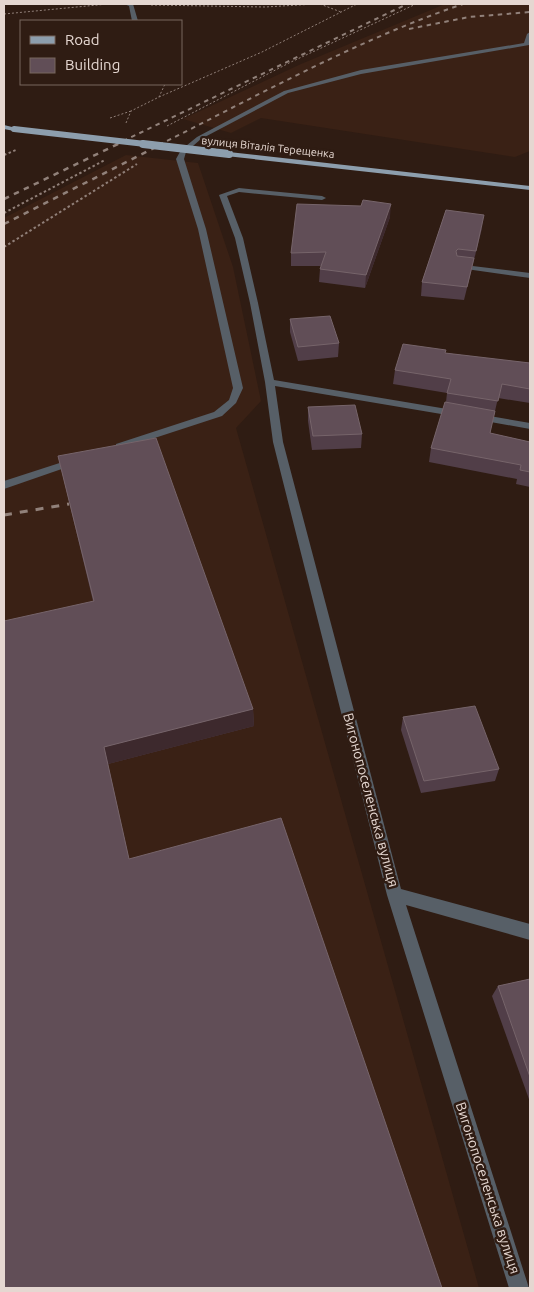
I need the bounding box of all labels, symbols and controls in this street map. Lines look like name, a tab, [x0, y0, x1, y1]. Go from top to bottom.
legend	[20, 20, 182, 85]
text: Road	[65, 31, 100, 48]
text: Building	[65, 56, 120, 73]
street label: вулиця Віталія Терещенка	[201, 134, 335, 160]
street label: Вигонопоселенська вулиця	[340, 711, 402, 889]
street label: Вигонопоселенська вулиця	[453, 1100, 523, 1276]

